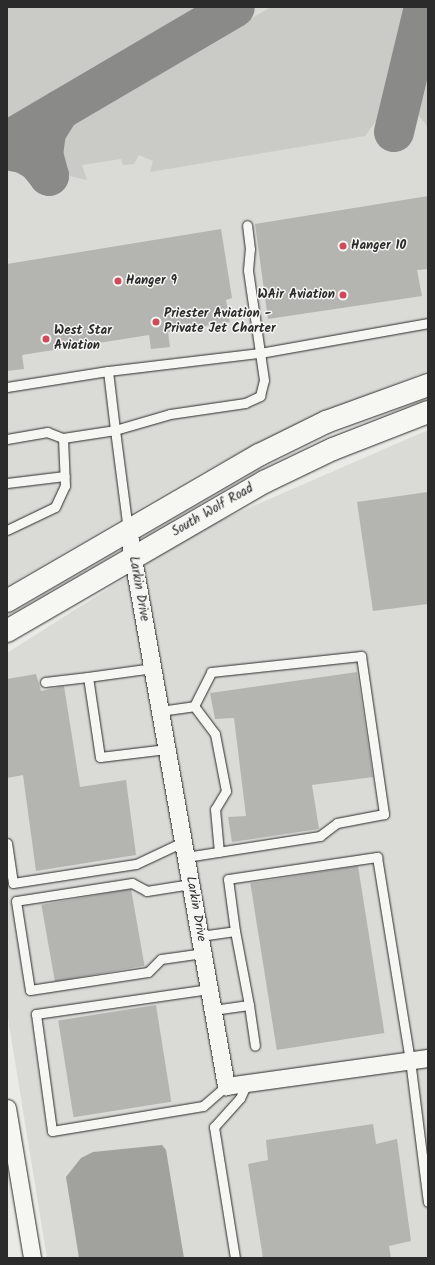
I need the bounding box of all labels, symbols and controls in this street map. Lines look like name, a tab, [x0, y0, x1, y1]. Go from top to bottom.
place label: Hanger 10	[351, 238, 406, 254]
marker: Hanger 10	[338, 241, 348, 251]
place label: Hanger 9	[126, 273, 177, 289]
marker: Hanger 9	[113, 276, 123, 286]
place label: WAir Aviation	[257, 287, 335, 303]
marker: WAir Aviation	[338, 290, 348, 300]
place label: Priester Aviation - Private Jet Charter	[164, 307, 276, 338]
marker: Priester Aviation - Private Jet Charter	[151, 317, 161, 327]
place label: West Star Aviation	[54, 324, 112, 355]
marker: West Star Aviation	[41, 334, 51, 344]
street label: South Wolf Road	[169, 481, 257, 541]
street label: Larkin Drive	[125, 555, 151, 623]
street label: Larkin Drive	[182, 875, 208, 943]

